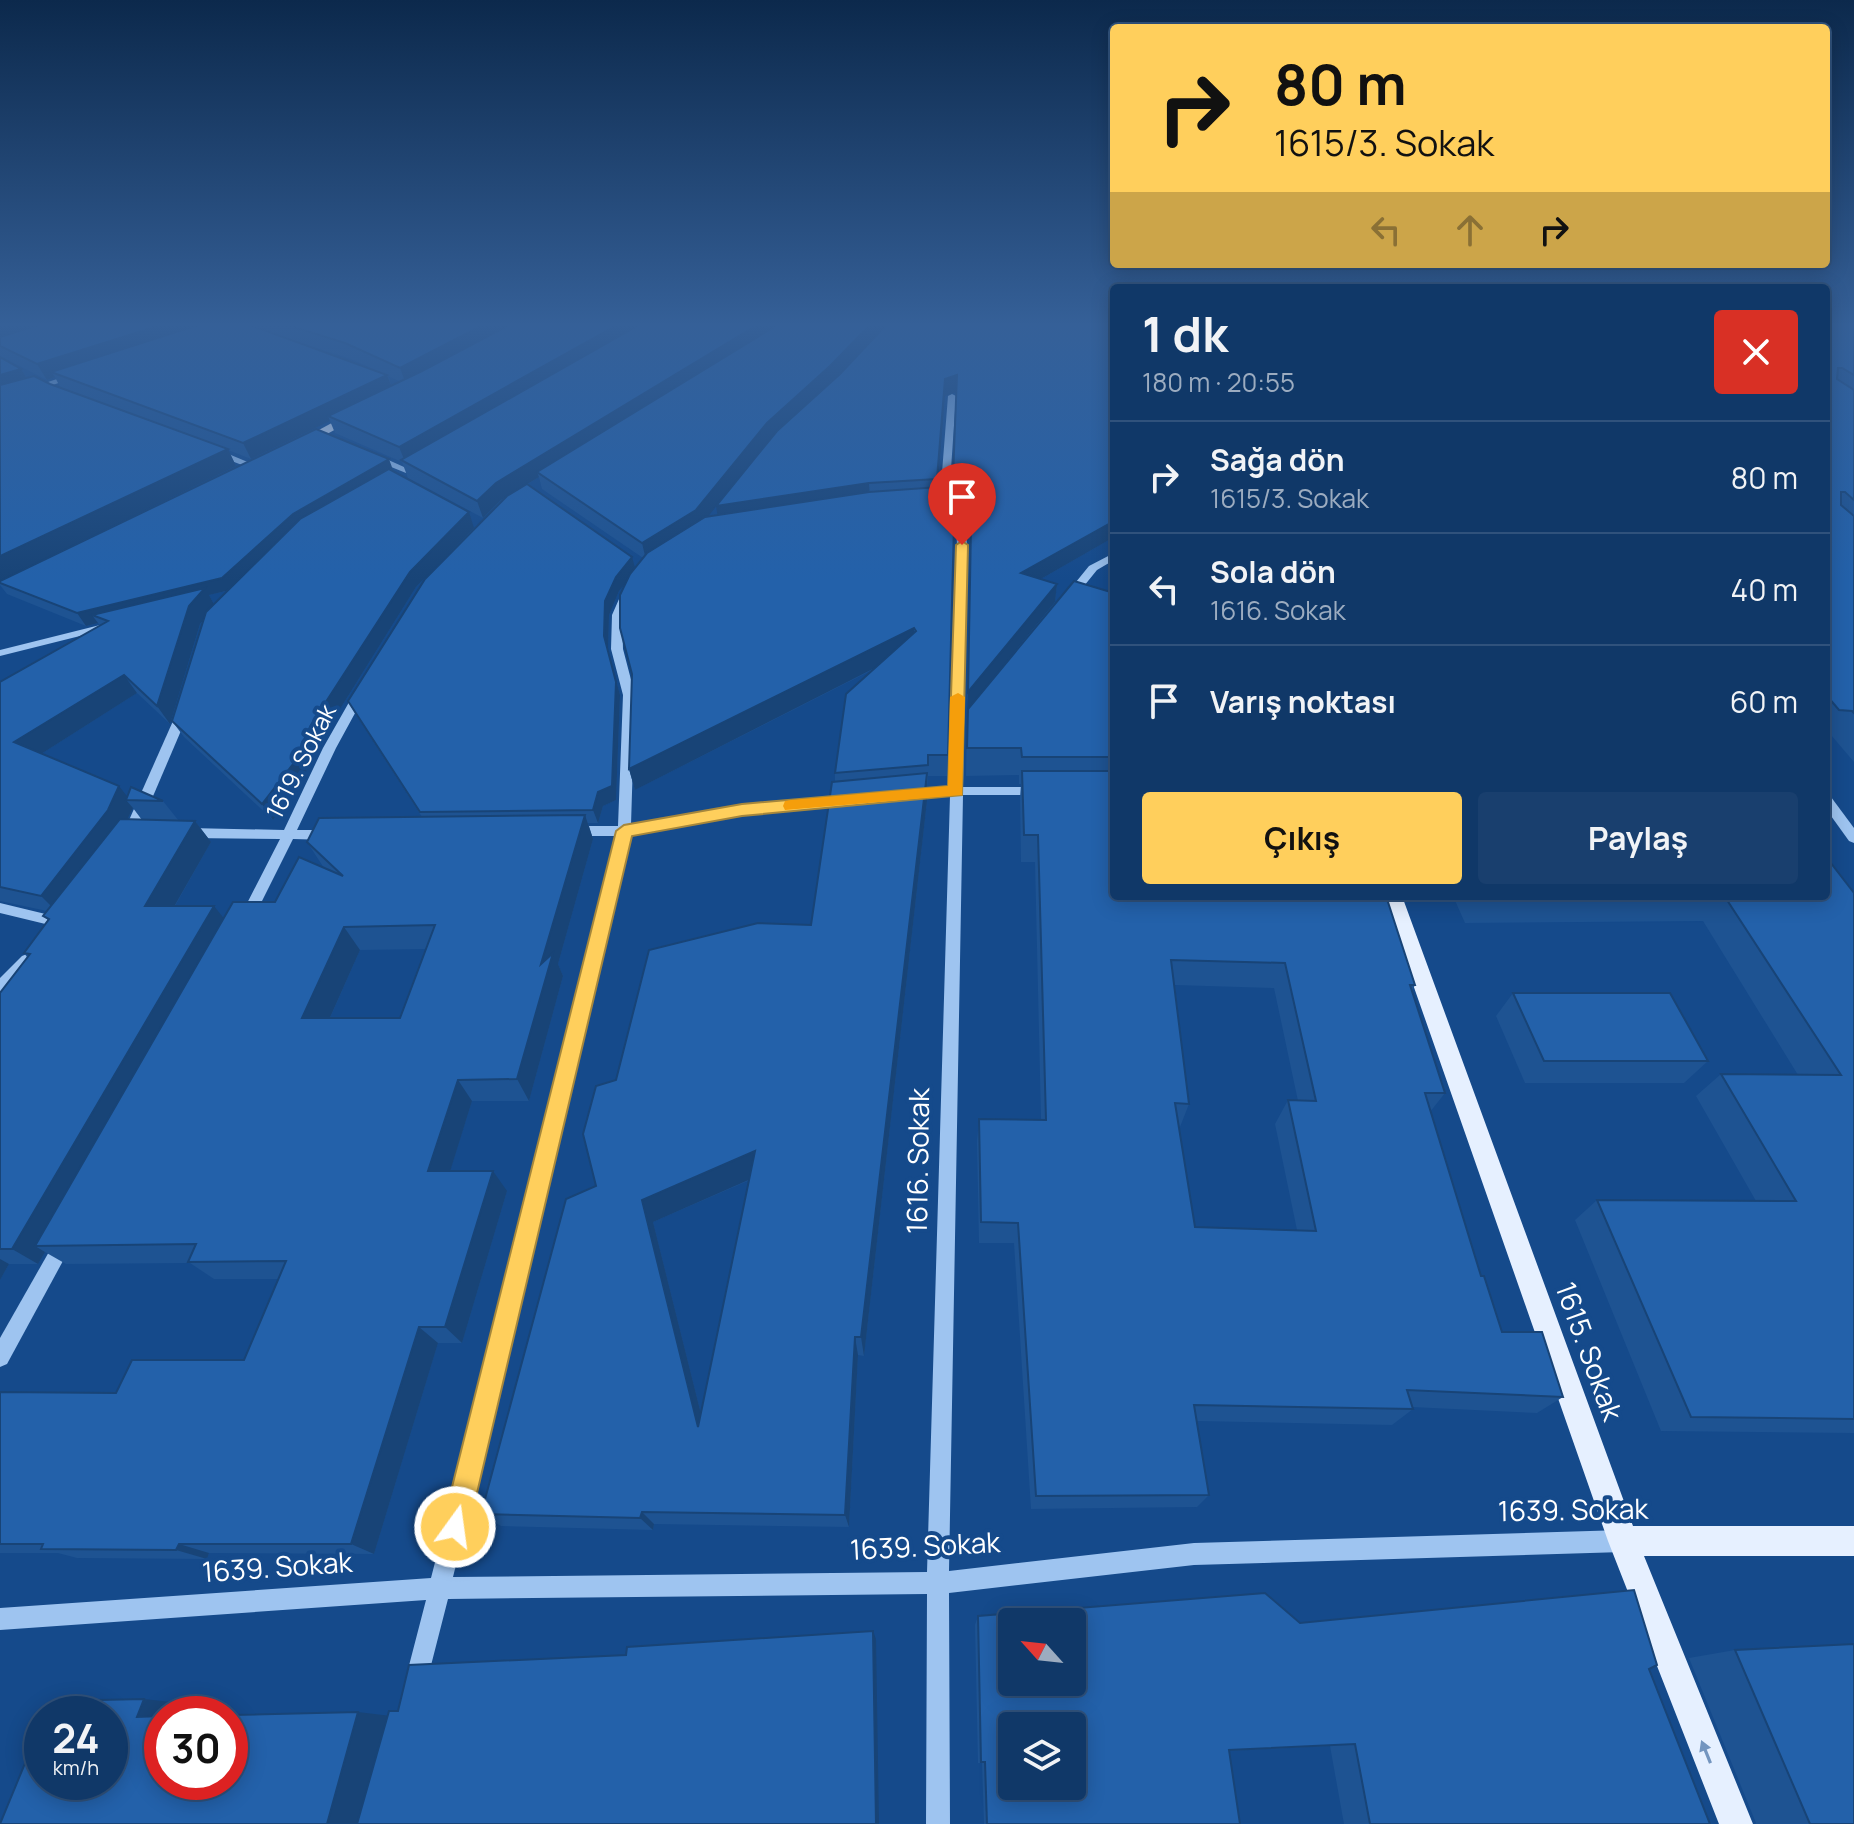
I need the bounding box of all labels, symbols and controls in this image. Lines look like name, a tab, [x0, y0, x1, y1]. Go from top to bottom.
text: 80 m	[1274, 45, 1407, 122]
icon: right	[1142, 56, 1246, 160]
text: 1615/3. Sokak	[1274, 118, 1494, 167]
icon: left	[1364, 208, 1408, 252]
icon: ahead	[1448, 208, 1492, 252]
icon: right	[1532, 208, 1576, 252]
text: 1 dk	[1142, 301, 1228, 366]
button: close	[1714, 310, 1798, 394]
text: 180 m · 20:55	[1142, 364, 1295, 400]
text: Sağa dön	[1210, 439, 1345, 480]
icon: right	[1142, 455, 1186, 499]
text: 80 m	[1731, 457, 1798, 498]
pin	[928, 463, 996, 545]
icon: arrive	[940, 475, 984, 519]
text: 1615/3. Sokak	[1210, 480, 1369, 516]
text: Sola dön	[1210, 551, 1336, 592]
icon: left	[1142, 567, 1186, 611]
text: 40 m	[1731, 569, 1798, 610]
text: 1616. Sokak	[1210, 592, 1346, 628]
icon: arrive	[1142, 679, 1186, 723]
text: Varış noktası	[1210, 681, 1396, 722]
text: 60 m	[1730, 681, 1798, 722]
street label: 1619. Sokak	[257, 697, 343, 824]
button: Çıkış	[1142, 792, 1462, 884]
button: Paylaş	[1478, 792, 1798, 884]
street label: 1616. Sokak	[897, 1087, 937, 1234]
street label: 1615. Sokak	[1547, 1276, 1633, 1427]
position arrow	[413, 1485, 497, 1569]
street label: 1639. Sokak	[1497, 1489, 1650, 1529]
street label: 1639. Sokak	[849, 1522, 1002, 1568]
street label: 1639. Sokak	[201, 1542, 354, 1590]
north arrow	[998, 1608, 1086, 1696]
map controls	[998, 1608, 1086, 1800]
speed limit sign: 30	[144, 1696, 248, 1800]
text: 24	[52, 1710, 100, 1765]
button: layers	[998, 1712, 1086, 1800]
one-way arrow	[1700, 1740, 1713, 1764]
text: km/h	[53, 1754, 99, 1781]

